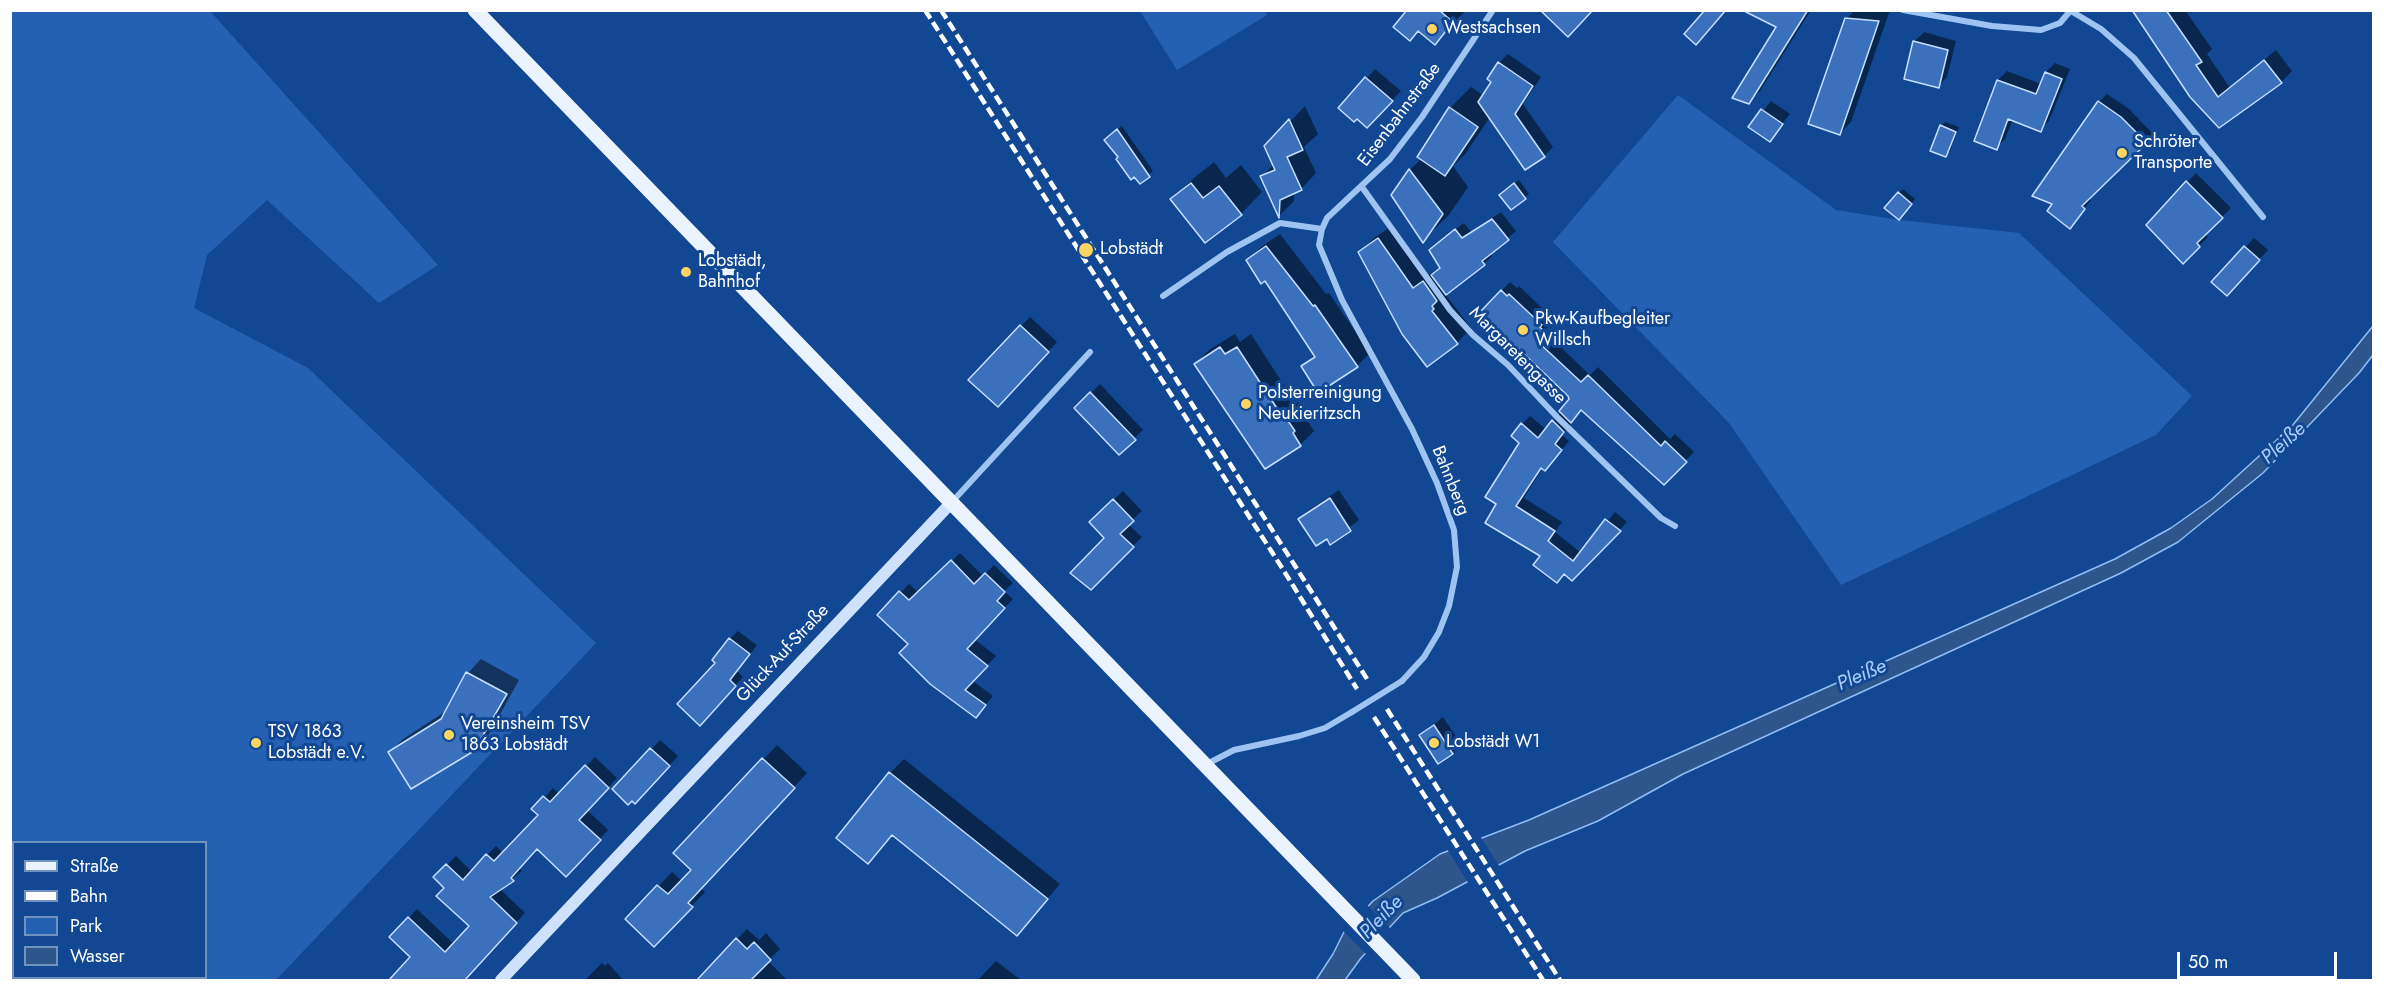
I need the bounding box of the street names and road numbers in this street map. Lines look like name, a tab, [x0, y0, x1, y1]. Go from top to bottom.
street label: Eisenbahnstraße	[1354, 59, 1446, 171]
street label: Margaretengasse	[1464, 303, 1570, 409]
street label: Bahnberg	[1426, 443, 1474, 519]
street label: Glück-Auf-Straße	[732, 600, 834, 708]

